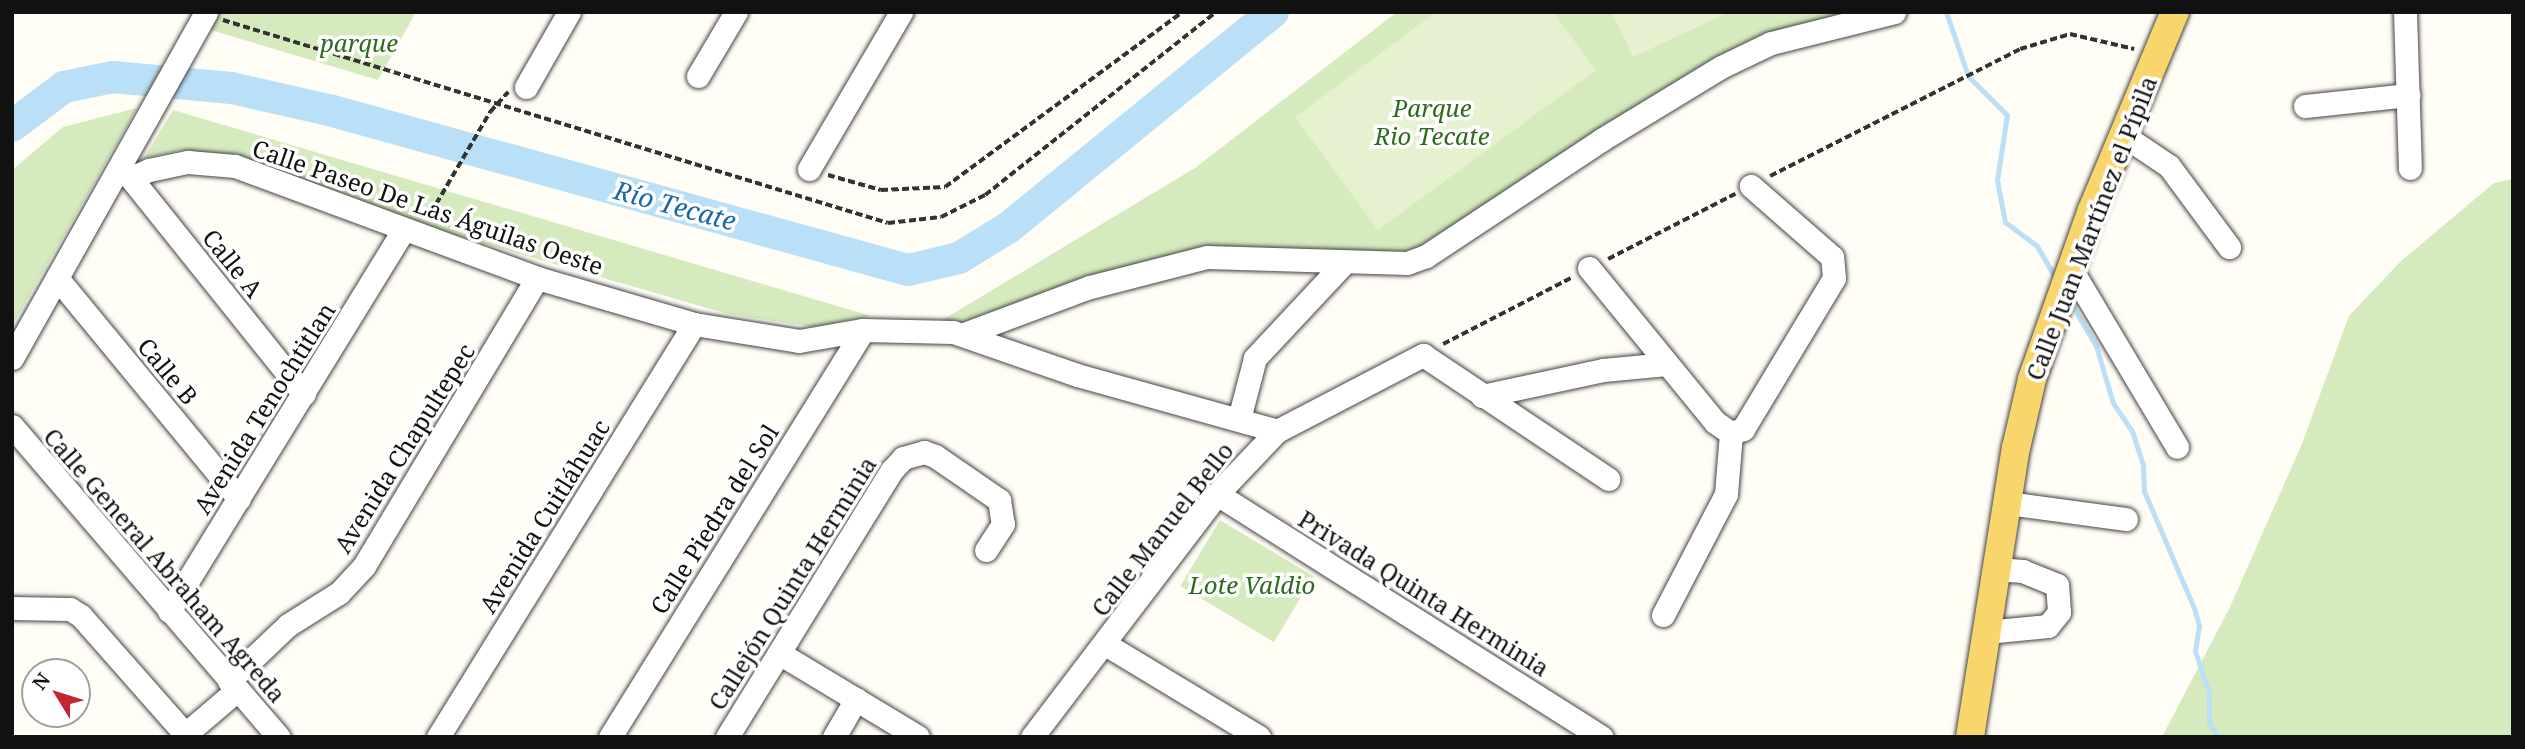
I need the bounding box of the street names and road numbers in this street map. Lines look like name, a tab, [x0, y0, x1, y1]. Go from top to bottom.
street label: Calle Juan Martínez el Pípila	[2020, 72, 2162, 384]
street label: Calle Paseo De Las Águilas Oeste	[249, 133, 607, 281]
street label: Calle A	[197, 223, 269, 303]
street label: Avenida Tenochtitlan	[187, 297, 341, 519]
street label: Calle B	[132, 332, 204, 410]
street label: Avenida Chapultepec	[328, 338, 480, 558]
street label: Avenida Cuitláhuac	[473, 414, 615, 618]
street label: Calle Piedra del Sol	[644, 419, 784, 619]
street label: Calle General Abraham Agreda	[38, 422, 292, 708]
street label: Calle Manuel Bello	[1085, 436, 1239, 622]
street label: Callejón Quinta Herminia	[702, 451, 882, 715]
street label: Privada Quinta Herminia	[1293, 504, 1555, 682]

